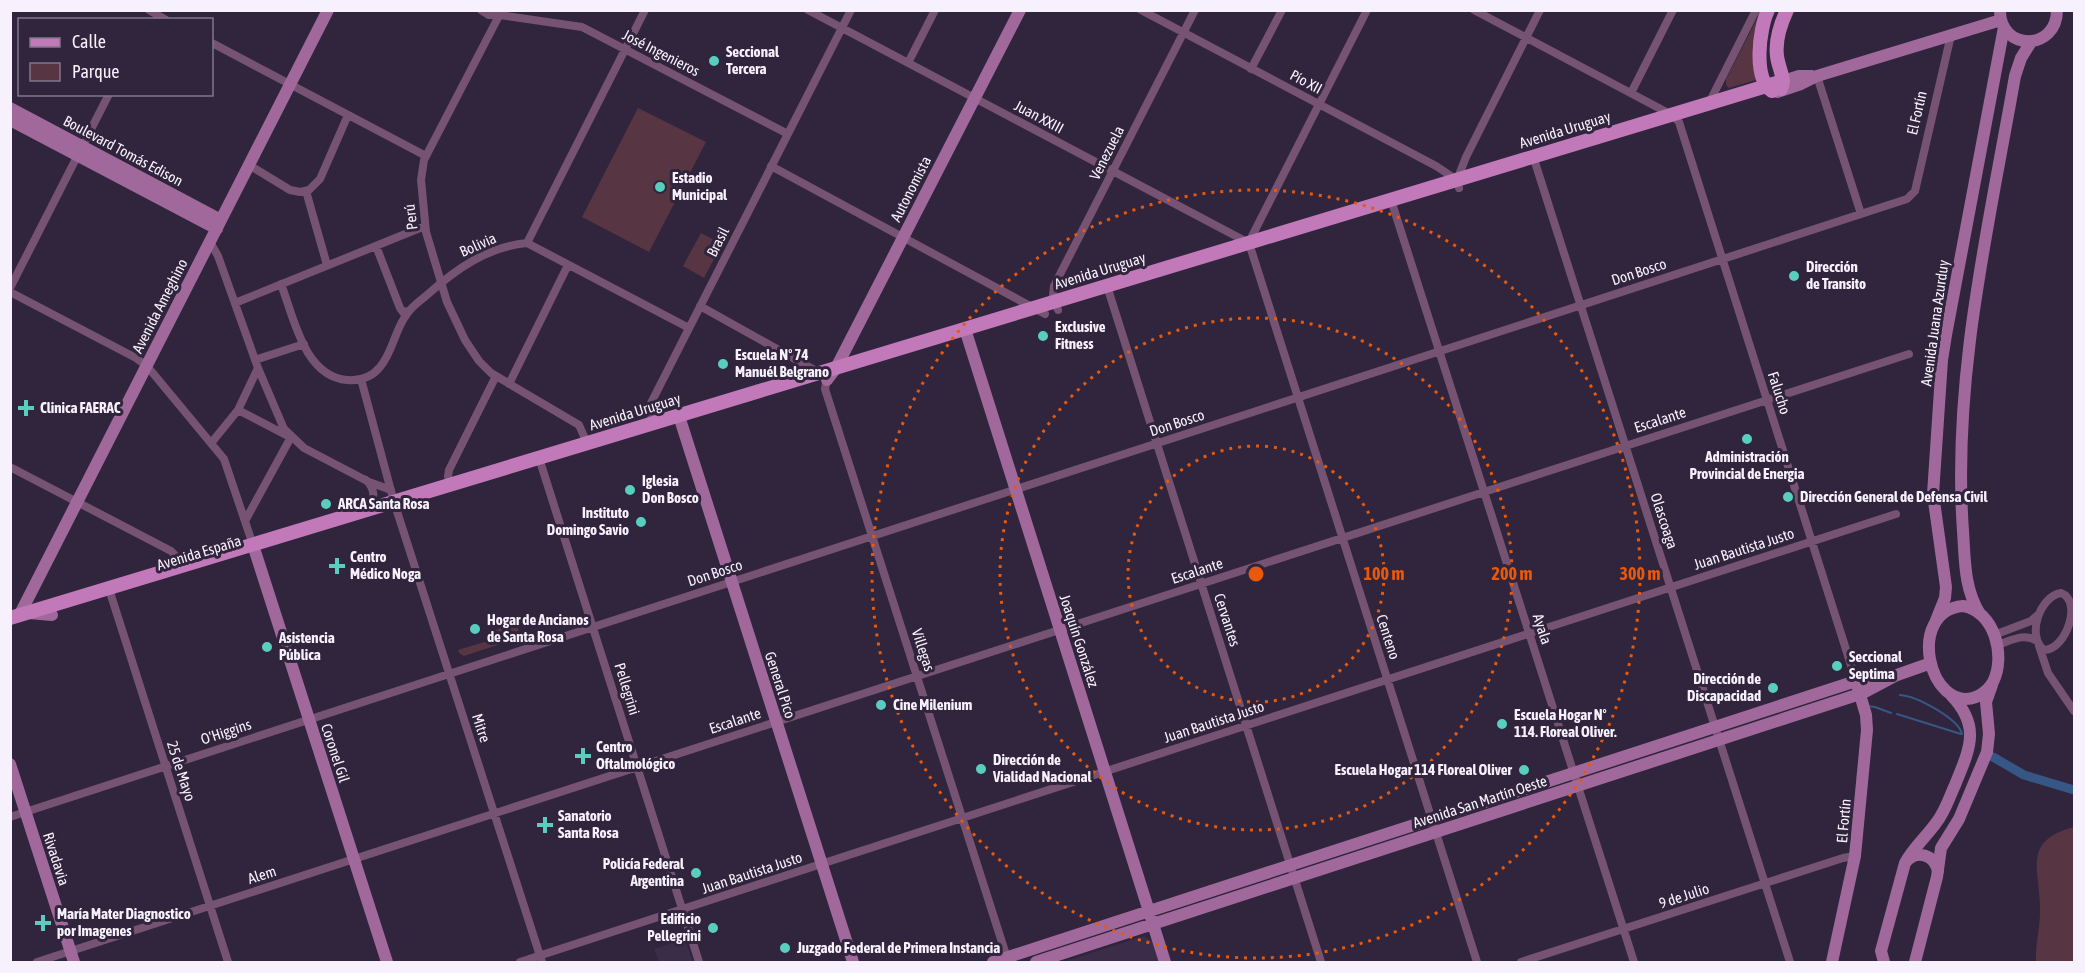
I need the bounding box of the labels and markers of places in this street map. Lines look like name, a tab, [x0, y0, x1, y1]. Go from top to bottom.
place label: Seccional Tercera	[726, 43, 780, 77]
marker: Seccional Tercera	[707, 54, 721, 68]
place label: Estadio Municipal	[672, 169, 728, 203]
marker: Estadio Municipal	[653, 180, 667, 194]
place label: Dirección de Transito	[1806, 258, 1866, 292]
marker: Dirección de Transito	[1787, 269, 1801, 283]
place label: Exclusive Fitness	[1055, 318, 1106, 352]
marker: Exclusive Fitness	[1036, 329, 1050, 343]
place label: Escuela N° 74 Manuél Belgrano	[735, 346, 829, 380]
marker: Escuela N° 74 Manuél Belgrano	[716, 357, 730, 371]
marker: Clinica FAERAC	[17, 399, 35, 417]
place label: Clinica FAERAC	[40, 399, 121, 416]
marker: Administración Provincial de Energia	[1740, 432, 1754, 446]
place label: Administración Provincial de Energia	[1690, 448, 1804, 482]
place label: Iglesia Don Bosco	[642, 472, 699, 506]
marker: Iglesia Don Bosco	[623, 483, 637, 497]
place label: Dirección General de Defensa Civil	[1800, 488, 1988, 505]
marker: Dirección General de Defensa Civil	[1781, 490, 1795, 504]
place label: ARCA Santa Rosa	[337, 495, 430, 512]
marker: ARCA Santa Rosa	[319, 497, 333, 511]
place label: Instituto Domingo Savio	[547, 504, 629, 538]
marker: Instituto Domingo Savio	[634, 515, 648, 529]
place label: Centro Médico Noga	[350, 548, 421, 582]
marker: Centro Médico Noga	[328, 557, 346, 575]
centre of rings	[1246, 564, 1266, 584]
place label: Hogar de Ancianos de Santa Rosa	[487, 611, 589, 645]
marker: Hogar de Ancianos de Santa Rosa	[468, 622, 482, 636]
place label: Asistencia Pública	[278, 629, 335, 663]
marker: Asistencia Pública	[260, 640, 274, 654]
place label: Seccional Septima	[1849, 648, 1903, 682]
marker: Seccional Septima	[1830, 659, 1844, 673]
place label: Dirección de Discapacidad	[1687, 670, 1761, 704]
marker: Dirección de Discapacidad	[1766, 681, 1780, 695]
place label: Cine Milenium	[893, 696, 972, 713]
marker: Cine Milenium	[874, 698, 888, 712]
place label: Escuela Hogar N° 114. Floreal Oliver.	[1514, 706, 1617, 740]
marker: Escuela Hogar N° 114. Floreal Oliver.	[1495, 717, 1509, 731]
place label: Centro Oftalmológico	[596, 738, 675, 772]
marker: Centro Oftalmológico	[574, 747, 592, 765]
place label: Dirección de Vialidad Nacional	[992, 751, 1093, 785]
place label: Escuela Hogar 114 Floreal Oliver	[1335, 761, 1513, 778]
marker: Dirección de Vialidad Nacional	[974, 762, 988, 776]
marker: Escuela Hogar 114 Floreal Oliver	[1517, 763, 1531, 777]
place label: Sanatorio Santa Rosa	[558, 807, 619, 841]
marker: Sanatorio Santa Rosa	[536, 816, 554, 834]
place label: Policía Federal Argentina	[603, 855, 685, 889]
marker: Policía Federal Argentina	[689, 866, 703, 880]
place label: María Mater Diagnostico por Imagenes	[57, 905, 191, 939]
place label: Edificio Pellegrini	[647, 910, 701, 944]
marker: María Mater Diagnostico por Imagenes	[34, 914, 52, 932]
marker: Edificio Pellegrini	[706, 921, 720, 935]
place label: Juzgado Federal de Primera Instancia	[796, 939, 1000, 956]
marker: Juzgado Federal de Primera Instancia	[778, 941, 792, 955]

